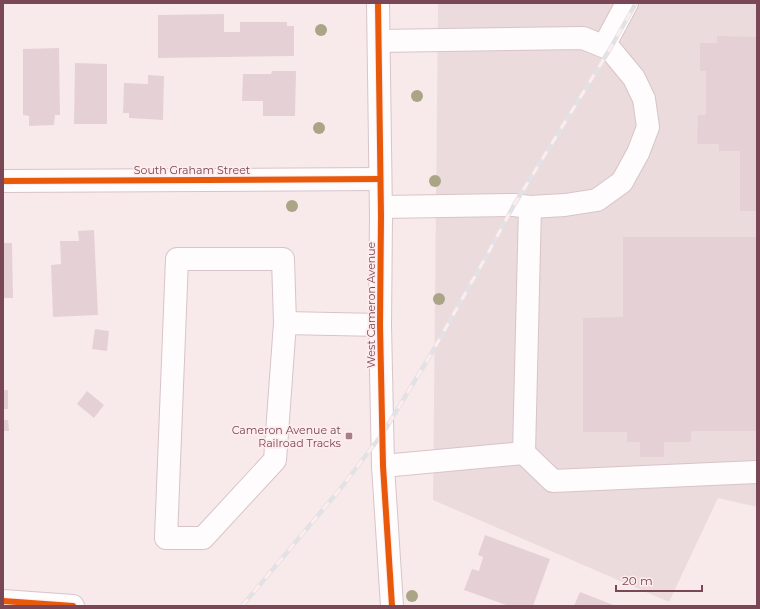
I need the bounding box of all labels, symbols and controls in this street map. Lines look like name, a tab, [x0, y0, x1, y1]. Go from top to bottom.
street label: South Graham Street	[134, 163, 251, 177]
street label: West Cameron Avenue	[364, 241, 378, 368]
place label: Cameron Avenue at Railroad Tracks	[232, 423, 342, 450]
marker: Cameron Avenue at Railroad Tracks	[344, 431, 354, 441]
scale bar	[616, 567, 702, 593]
text: 20 m	[622, 573, 653, 588]

